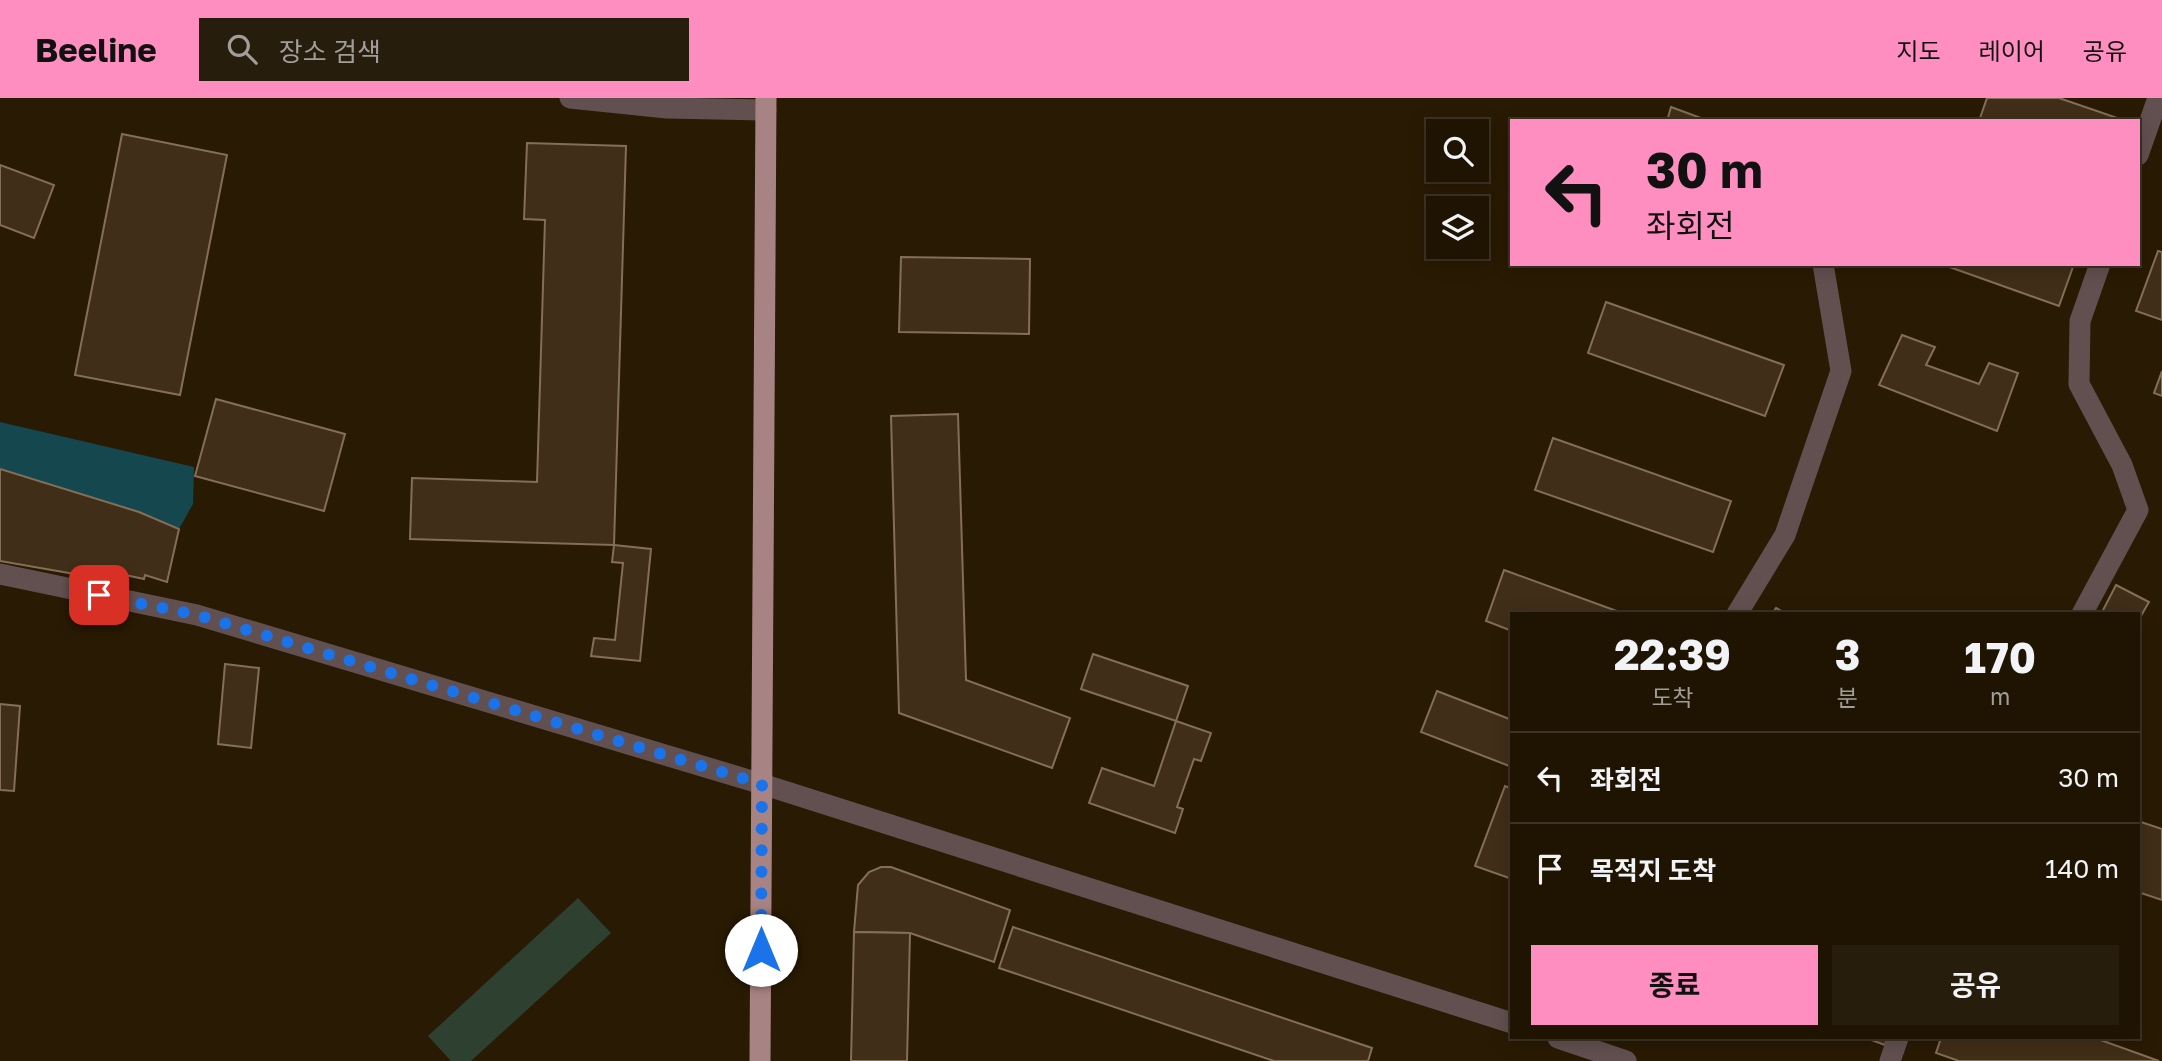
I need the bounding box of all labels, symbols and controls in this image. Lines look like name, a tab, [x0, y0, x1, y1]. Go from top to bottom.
search box	[199, 18, 689, 81]
text: Beeline	[35, 30, 157, 69]
icon: search	[223, 30, 261, 68]
text: 장소 검색	[279, 36, 381, 67]
text: 지도	[1896, 36, 1941, 65]
text: 레이어	[1979, 36, 2045, 65]
text: 공유	[2083, 36, 2127, 65]
map controls	[1426, 119, 1489, 259]
button: search	[1426, 119, 1489, 182]
text: 30 m	[1646, 140, 1763, 199]
icon: left	[1531, 147, 1622, 238]
button: layers	[1426, 196, 1489, 259]
text: 좌회전	[1646, 206, 1734, 244]
pin	[69, 565, 129, 625]
icon: arrive	[80, 576, 118, 614]
text: 22:39	[1614, 629, 1731, 679]
text: 3	[1835, 629, 1860, 679]
text: 170	[1964, 632, 2036, 682]
text: m	[1990, 682, 2010, 710]
text: 도착	[1651, 683, 1694, 711]
text: 분	[1837, 683, 1858, 711]
icon: left	[1531, 759, 1569, 797]
text: 30 m	[2058, 762, 2119, 793]
text: 좌회전	[1590, 764, 1662, 795]
icon: arrive	[1531, 850, 1569, 888]
text: 140 m	[2045, 853, 2119, 884]
text: 목적지 도착	[1590, 855, 1716, 886]
position arrow	[724, 913, 798, 987]
button: 종료	[1531, 945, 1818, 1025]
button: 공유	[1832, 945, 2119, 1025]

